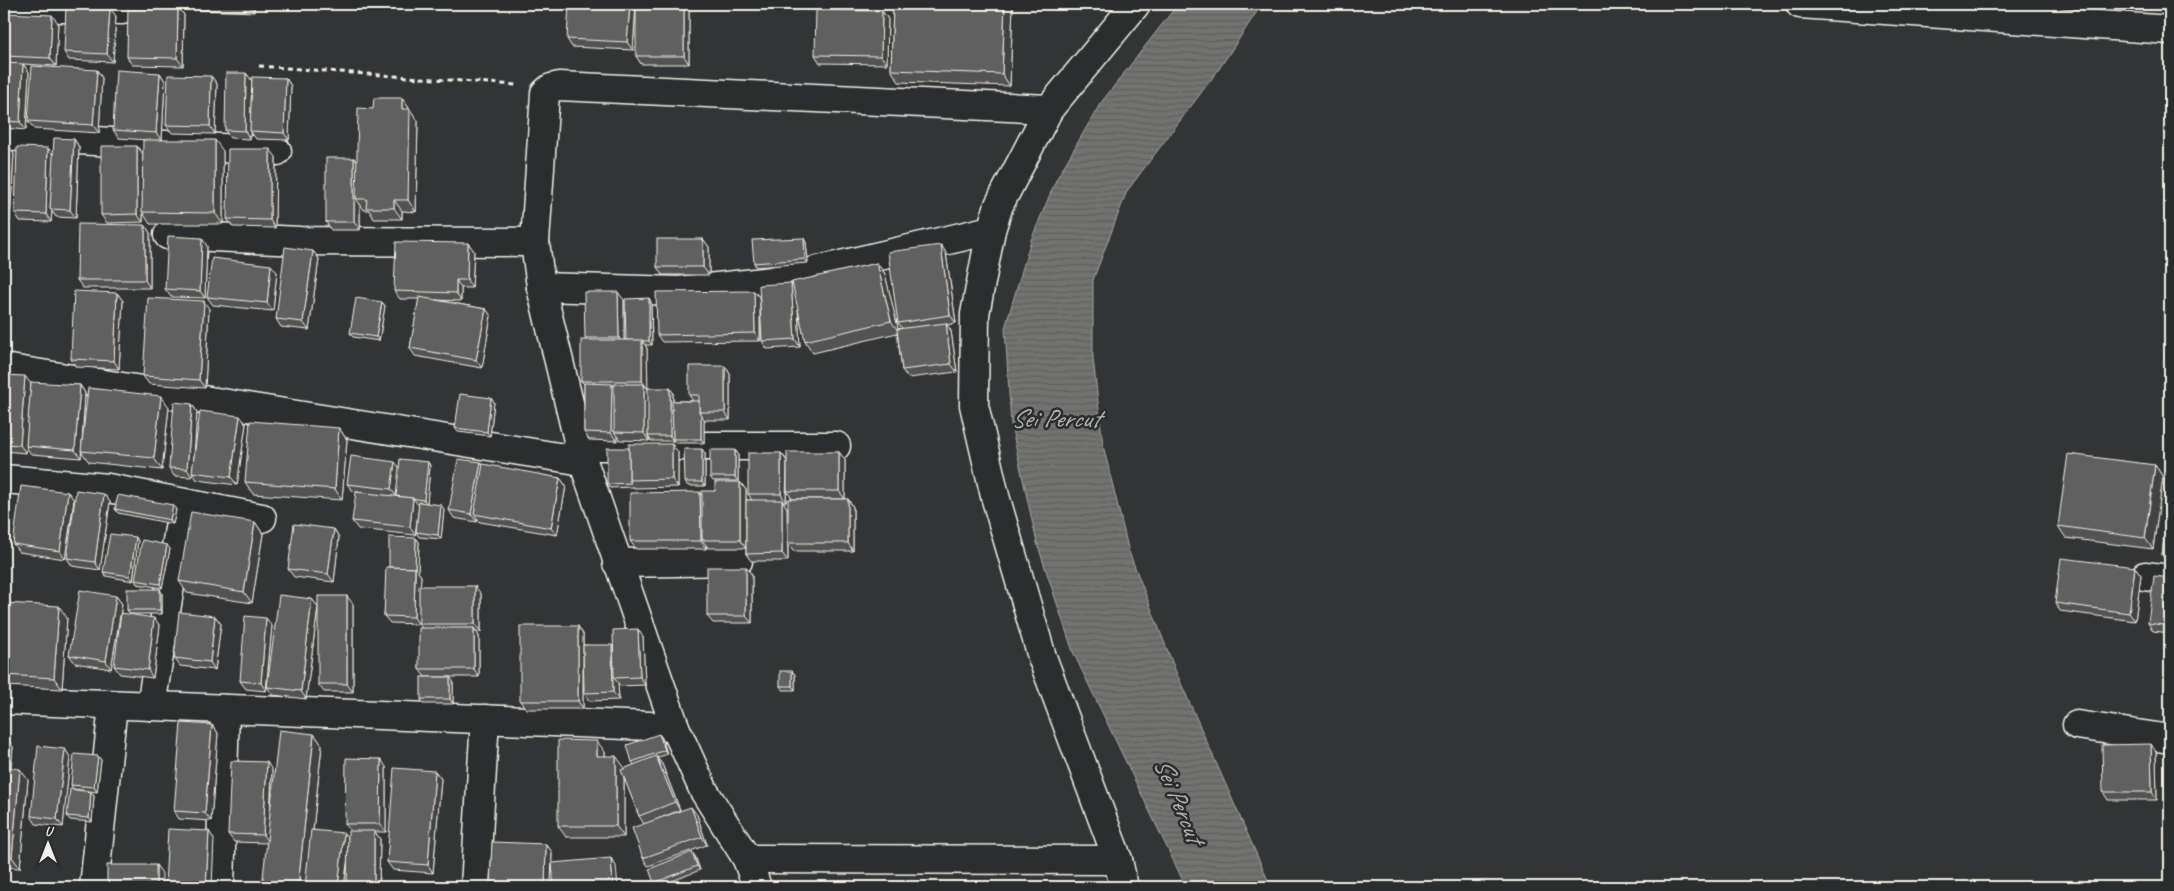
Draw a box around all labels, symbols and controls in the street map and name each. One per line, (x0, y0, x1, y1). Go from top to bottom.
water label: Sei Percut (1011, 402, 1106, 435)
water label: Sei Percut (1146, 753, 1214, 853)
north arrow (22, 818, 72, 868)
text: U (45, 823, 55, 840)

